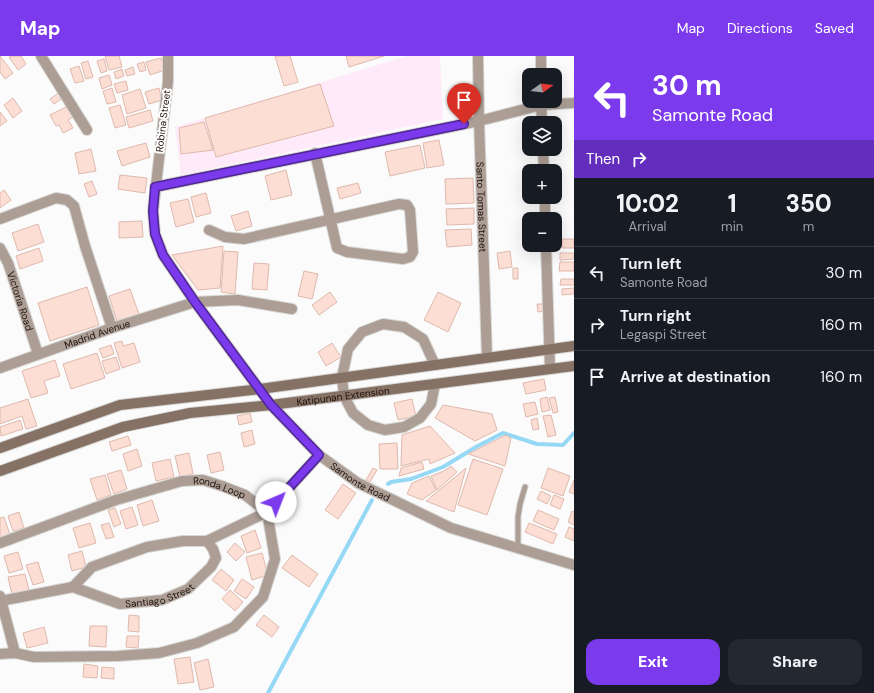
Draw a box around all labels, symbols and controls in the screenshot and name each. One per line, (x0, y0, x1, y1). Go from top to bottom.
text: Map (20, 16, 60, 41)
text: Map (677, 19, 705, 37)
text: Directions (727, 19, 793, 37)
text: Saved (815, 19, 854, 37)
text: 30 m (652, 67, 722, 104)
north arrow (522, 68, 562, 108)
map controls (522, 68, 562, 252)
icon: left (586, 72, 638, 124)
pin (447, 83, 481, 124)
street label: Robina Street (153, 89, 173, 153)
icon: arrive (453, 89, 475, 111)
text: Samonte Road (652, 103, 773, 127)
button: layers (522, 116, 562, 156)
icon: right (628, 148, 650, 170)
text: Then (586, 149, 620, 169)
street label: Santo Tomas Street (474, 161, 490, 252)
button: + (522, 164, 562, 204)
text: 10:02 (616, 188, 679, 219)
text: 1 (728, 188, 737, 219)
text: 350 (785, 188, 832, 219)
button: − (522, 212, 562, 252)
text: Arrival (629, 218, 666, 235)
text: min (721, 218, 743, 235)
text: m (803, 218, 814, 235)
text: Turn left (620, 254, 681, 274)
icon: left (586, 262, 608, 284)
text: 30 m (826, 263, 862, 283)
street label: Victoria Road (5, 270, 36, 332)
text: Samonte Road (620, 274, 707, 291)
text: Turn right (620, 306, 691, 326)
icon: right (586, 314, 608, 336)
text: 160 m (820, 315, 862, 335)
street label: Madrid Avenue (62, 316, 132, 351)
text: Legaspi Street (620, 326, 706, 343)
icon: arrive (586, 366, 608, 388)
text: Arrive at destination (620, 367, 771, 387)
text: 160 m (820, 367, 862, 387)
street label: Katipunan Extension (296, 383, 391, 408)
street label: Samonte Road (328, 459, 392, 504)
street label: Ronda Loop (193, 473, 248, 501)
position arrow (255, 481, 297, 523)
street label: Santiago Street (124, 580, 197, 610)
button: Exit (586, 639, 720, 685)
button: Share (728, 639, 862, 685)

